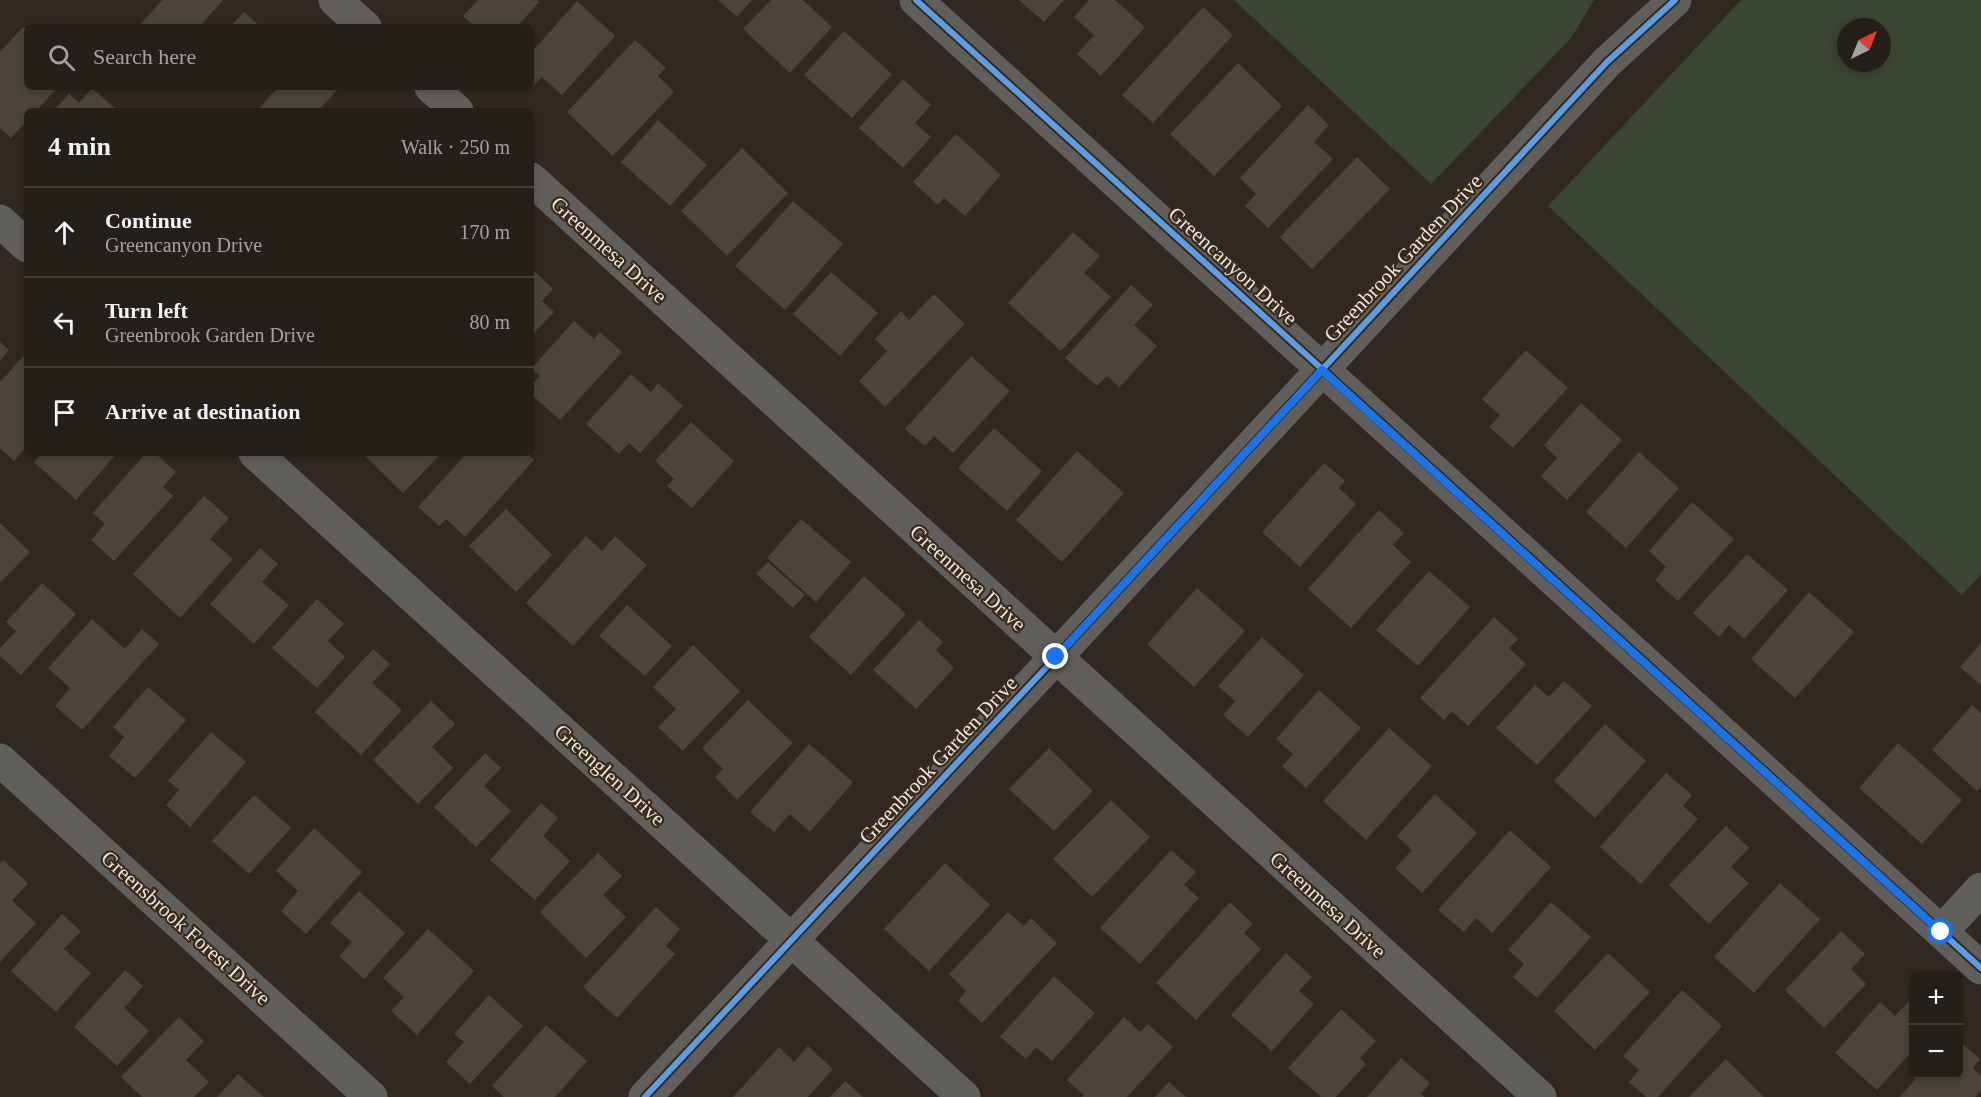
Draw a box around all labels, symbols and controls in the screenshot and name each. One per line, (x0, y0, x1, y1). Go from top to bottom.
north arrow (1837, 18, 1891, 72)
search box (24, 24, 534, 90)
icon: search (45, 41, 78, 74)
text: Search here (93, 44, 196, 69)
text: 4 min (48, 132, 111, 161)
text: Walk · 250 m (401, 136, 510, 158)
street label: Greenbrook Garden Drive (1319, 169, 1487, 347)
street label: Greenmesa Drive (546, 192, 672, 308)
street label: Greencanyon Drive (1164, 202, 1302, 330)
text: Continue (105, 208, 192, 233)
icon: ahead (48, 216, 81, 249)
text: 170 m (459, 221, 510, 243)
text: Greencanyon Drive (105, 234, 262, 256)
text: Turn left (105, 298, 188, 323)
icon: left (48, 306, 81, 339)
text: 80 m (469, 311, 510, 333)
text: Greenbrook Garden Drive (105, 324, 315, 346)
icon: arrive (48, 396, 81, 429)
text: Arrive at destination (105, 399, 301, 424)
street label: Greenmesa Drive (905, 520, 1031, 636)
route end (1042, 643, 1068, 669)
street label: Greenbrook Garden Drive (854, 671, 1022, 849)
street label: Greenglen Drive (550, 719, 670, 831)
street label: Greensbrook Forest Drive (96, 846, 276, 1010)
street label: Greenmesa Drive (1265, 847, 1391, 963)
route start (1927, 918, 1953, 944)
map controls (1909, 971, 1963, 1079)
button: + (1909, 971, 1963, 1025)
button: − (1909, 1025, 1963, 1079)

